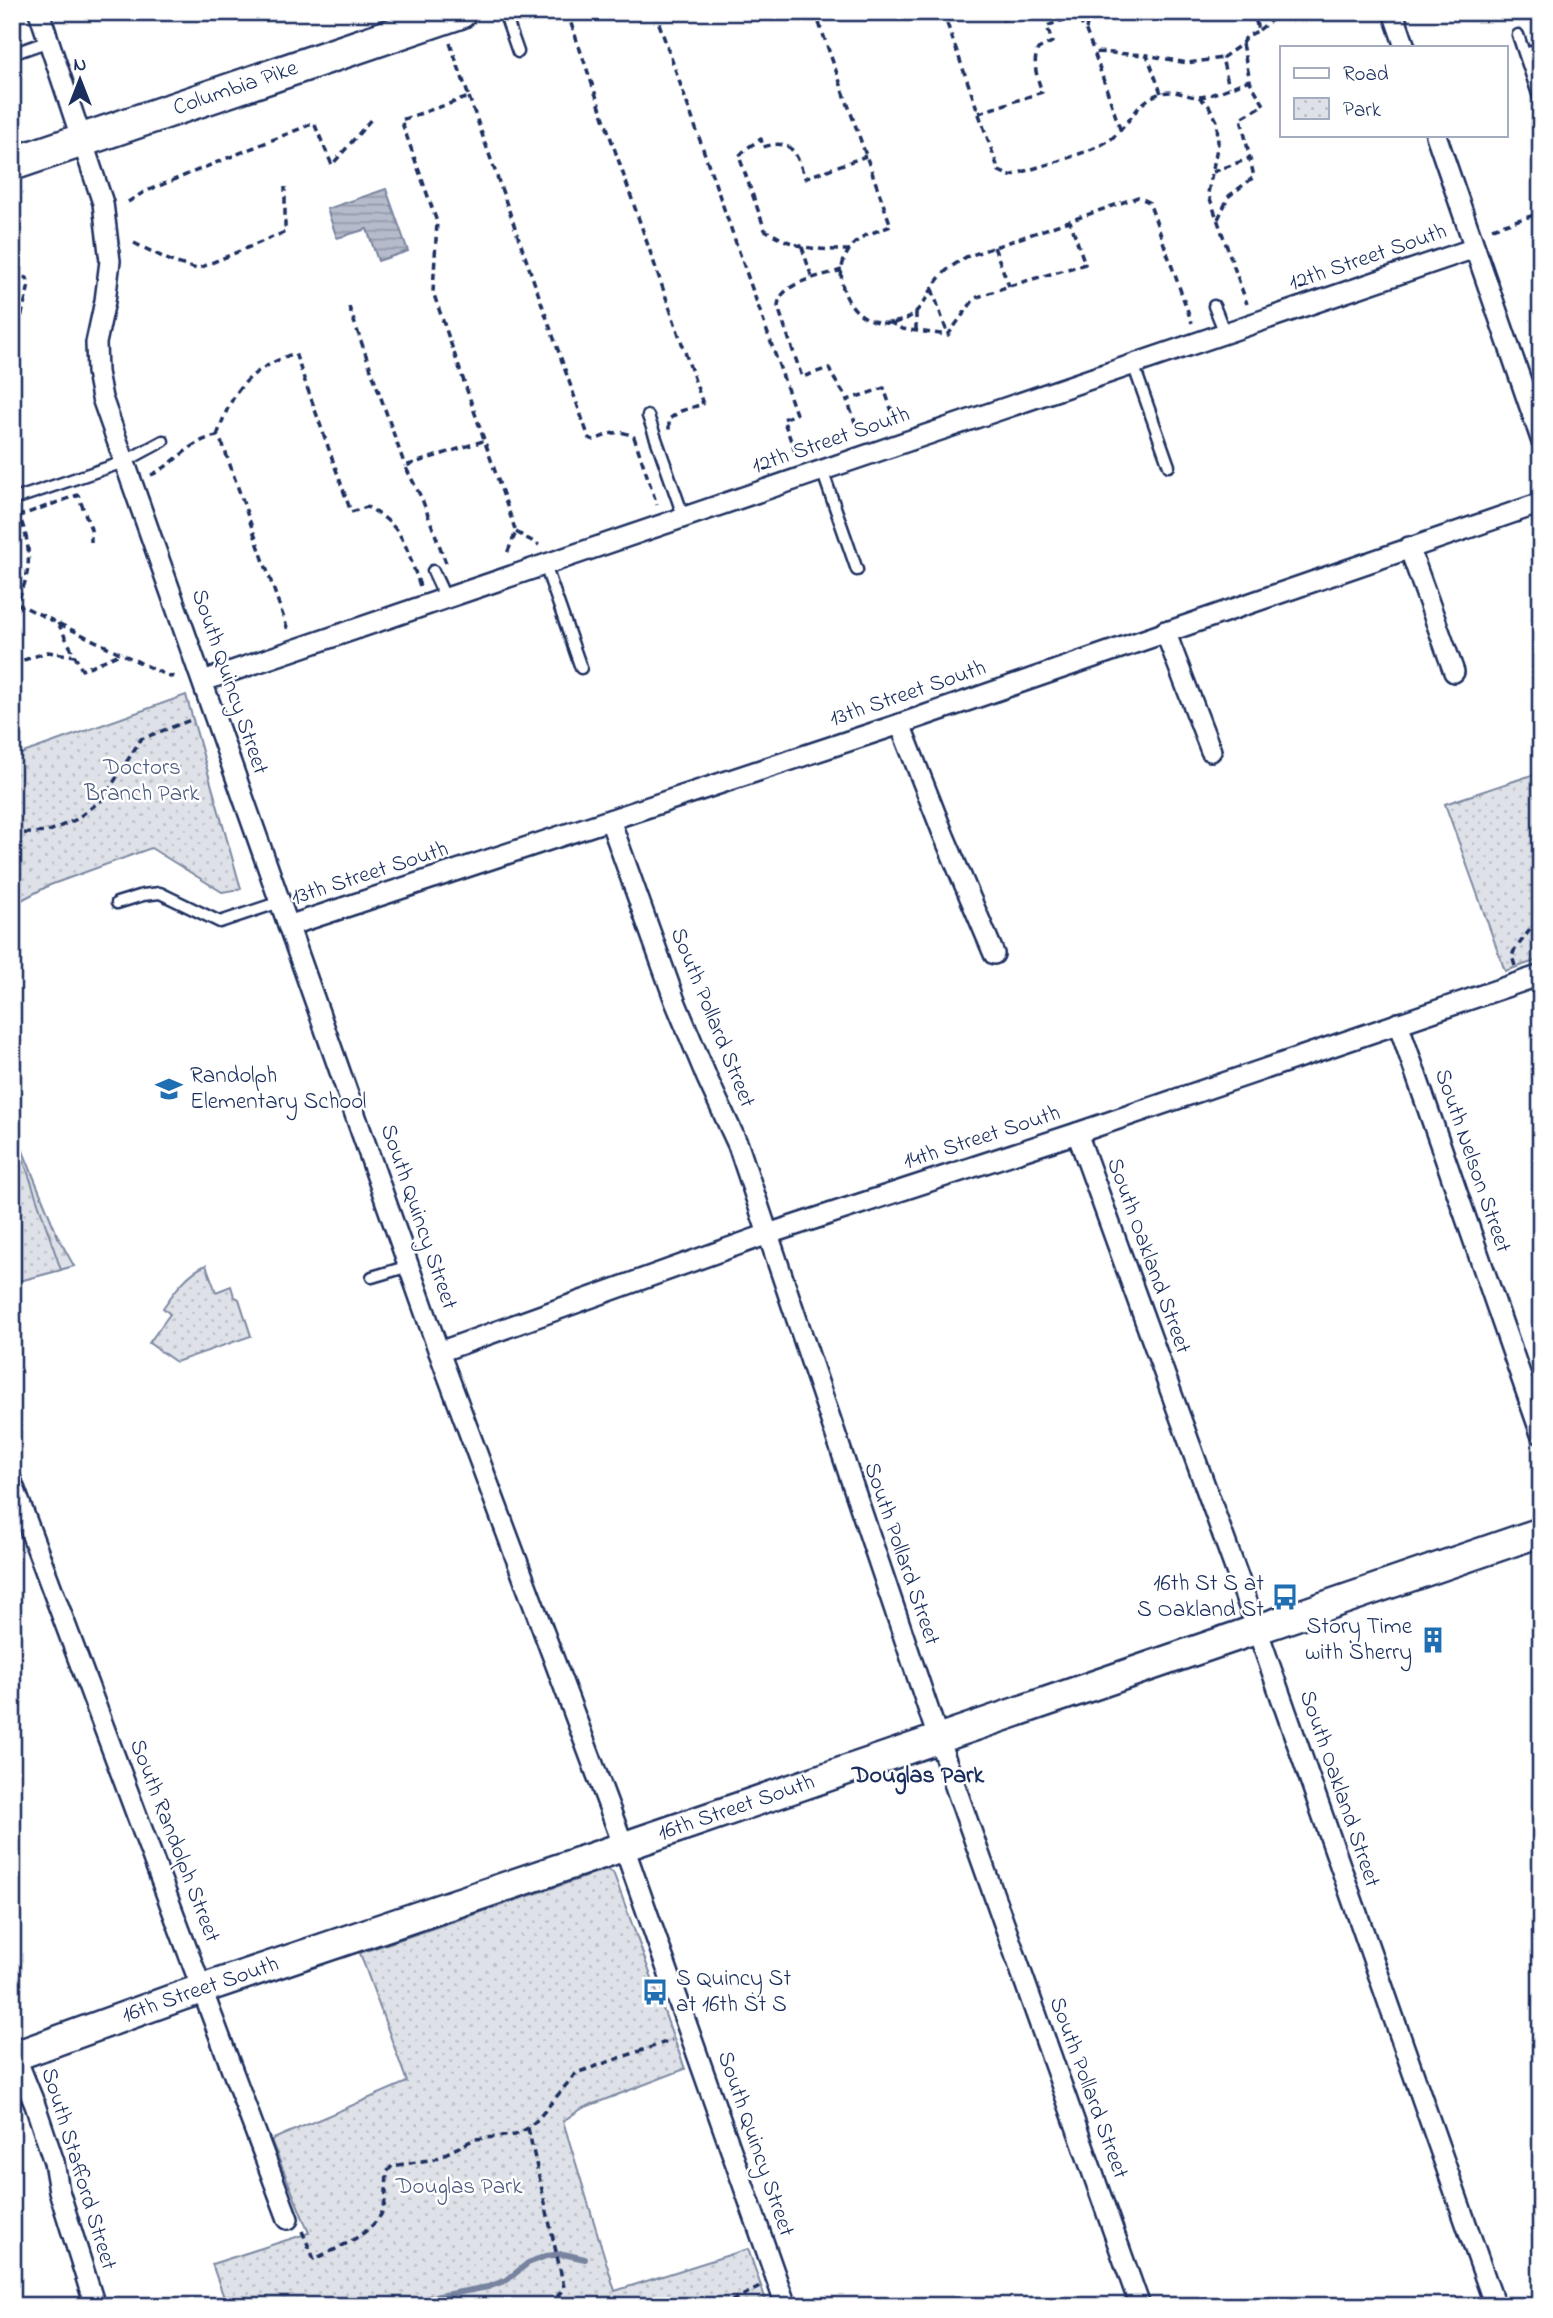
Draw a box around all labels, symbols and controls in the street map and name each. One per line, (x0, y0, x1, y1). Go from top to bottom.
north arrow (46, 46, 116, 116)
legend (1280, 46, 1508, 136)
street label: Columbia Pike (169, 51, 303, 125)
text: N (74, 52, 87, 79)
text: Road (1343, 60, 1389, 90)
text: Park (1343, 96, 1382, 126)
street label: 12th Street South (1284, 215, 1452, 301)
street label: 12th Street South (747, 398, 915, 484)
street label: South Quincy Street (180, 585, 276, 780)
street label: 13th Street South (825, 652, 991, 736)
park label: Doctors Branch Park (84, 752, 200, 811)
street label: 13th Street South (287, 833, 453, 915)
street label: South Pollard Street (661, 923, 763, 1113)
place label: Randolph Elementary School (190, 1060, 366, 1121)
street label: South Nelson Street (1425, 1065, 1519, 1258)
school or university icon: Randolph Elementary School (154, 1074, 184, 1104)
street label: 14th Street South (899, 1097, 1065, 1179)
street label: South Quincy Street (369, 1120, 465, 1315)
street label: South Oakland Street (1097, 1154, 1199, 1359)
street label: South Pollard Street (854, 1458, 948, 1650)
place label: 16th St S at S Oakland St (1137, 1568, 1264, 1627)
bus stop icon: 16th St S at S Oakland St (1270, 1582, 1300, 1612)
place label: Story Time with Sherry (1305, 1611, 1413, 1672)
building icon: Story Time with Sherry (1418, 1625, 1448, 1655)
street label: South Oakland Street (1290, 1686, 1388, 1892)
street label: South Randolph Street (120, 1735, 228, 1948)
district label: Douglas Park (851, 1759, 985, 1795)
street label: 16th Street South (653, 1766, 819, 1850)
street label: 16th Street South (117, 1948, 283, 2032)
place label: S Quincy St at 16th St S (676, 1963, 791, 2022)
bus stop icon: S Quincy St at 16th St S (640, 1977, 670, 2007)
street label: South Pollard Street (1040, 1992, 1136, 2184)
street label: South Quincy Street (706, 2047, 802, 2242)
street label: South Stafford Street (32, 2064, 125, 2274)
park label: Douglas Park (395, 2171, 523, 2205)

